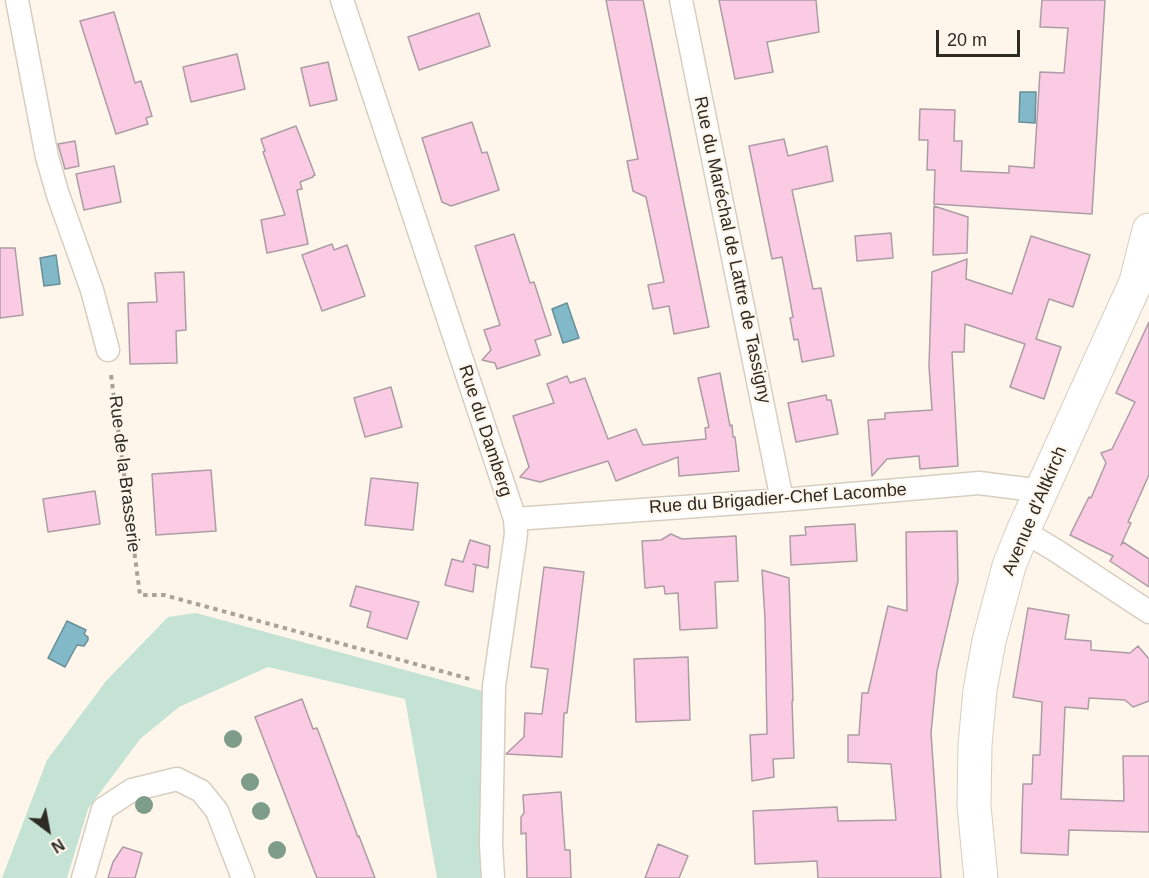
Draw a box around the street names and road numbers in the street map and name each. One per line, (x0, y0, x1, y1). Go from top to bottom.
street label: Rue du Maréchal de Lattre de Tassigny (689, 95, 775, 405)
street label: Rue du Damberg (454, 362, 516, 500)
street label: Rue de la Brasserie (104, 394, 144, 554)
street label: Avenue d'Altkirch (998, 443, 1072, 579)
street label: Rue du Brigadier-Chef Lacombe (648, 479, 908, 519)

